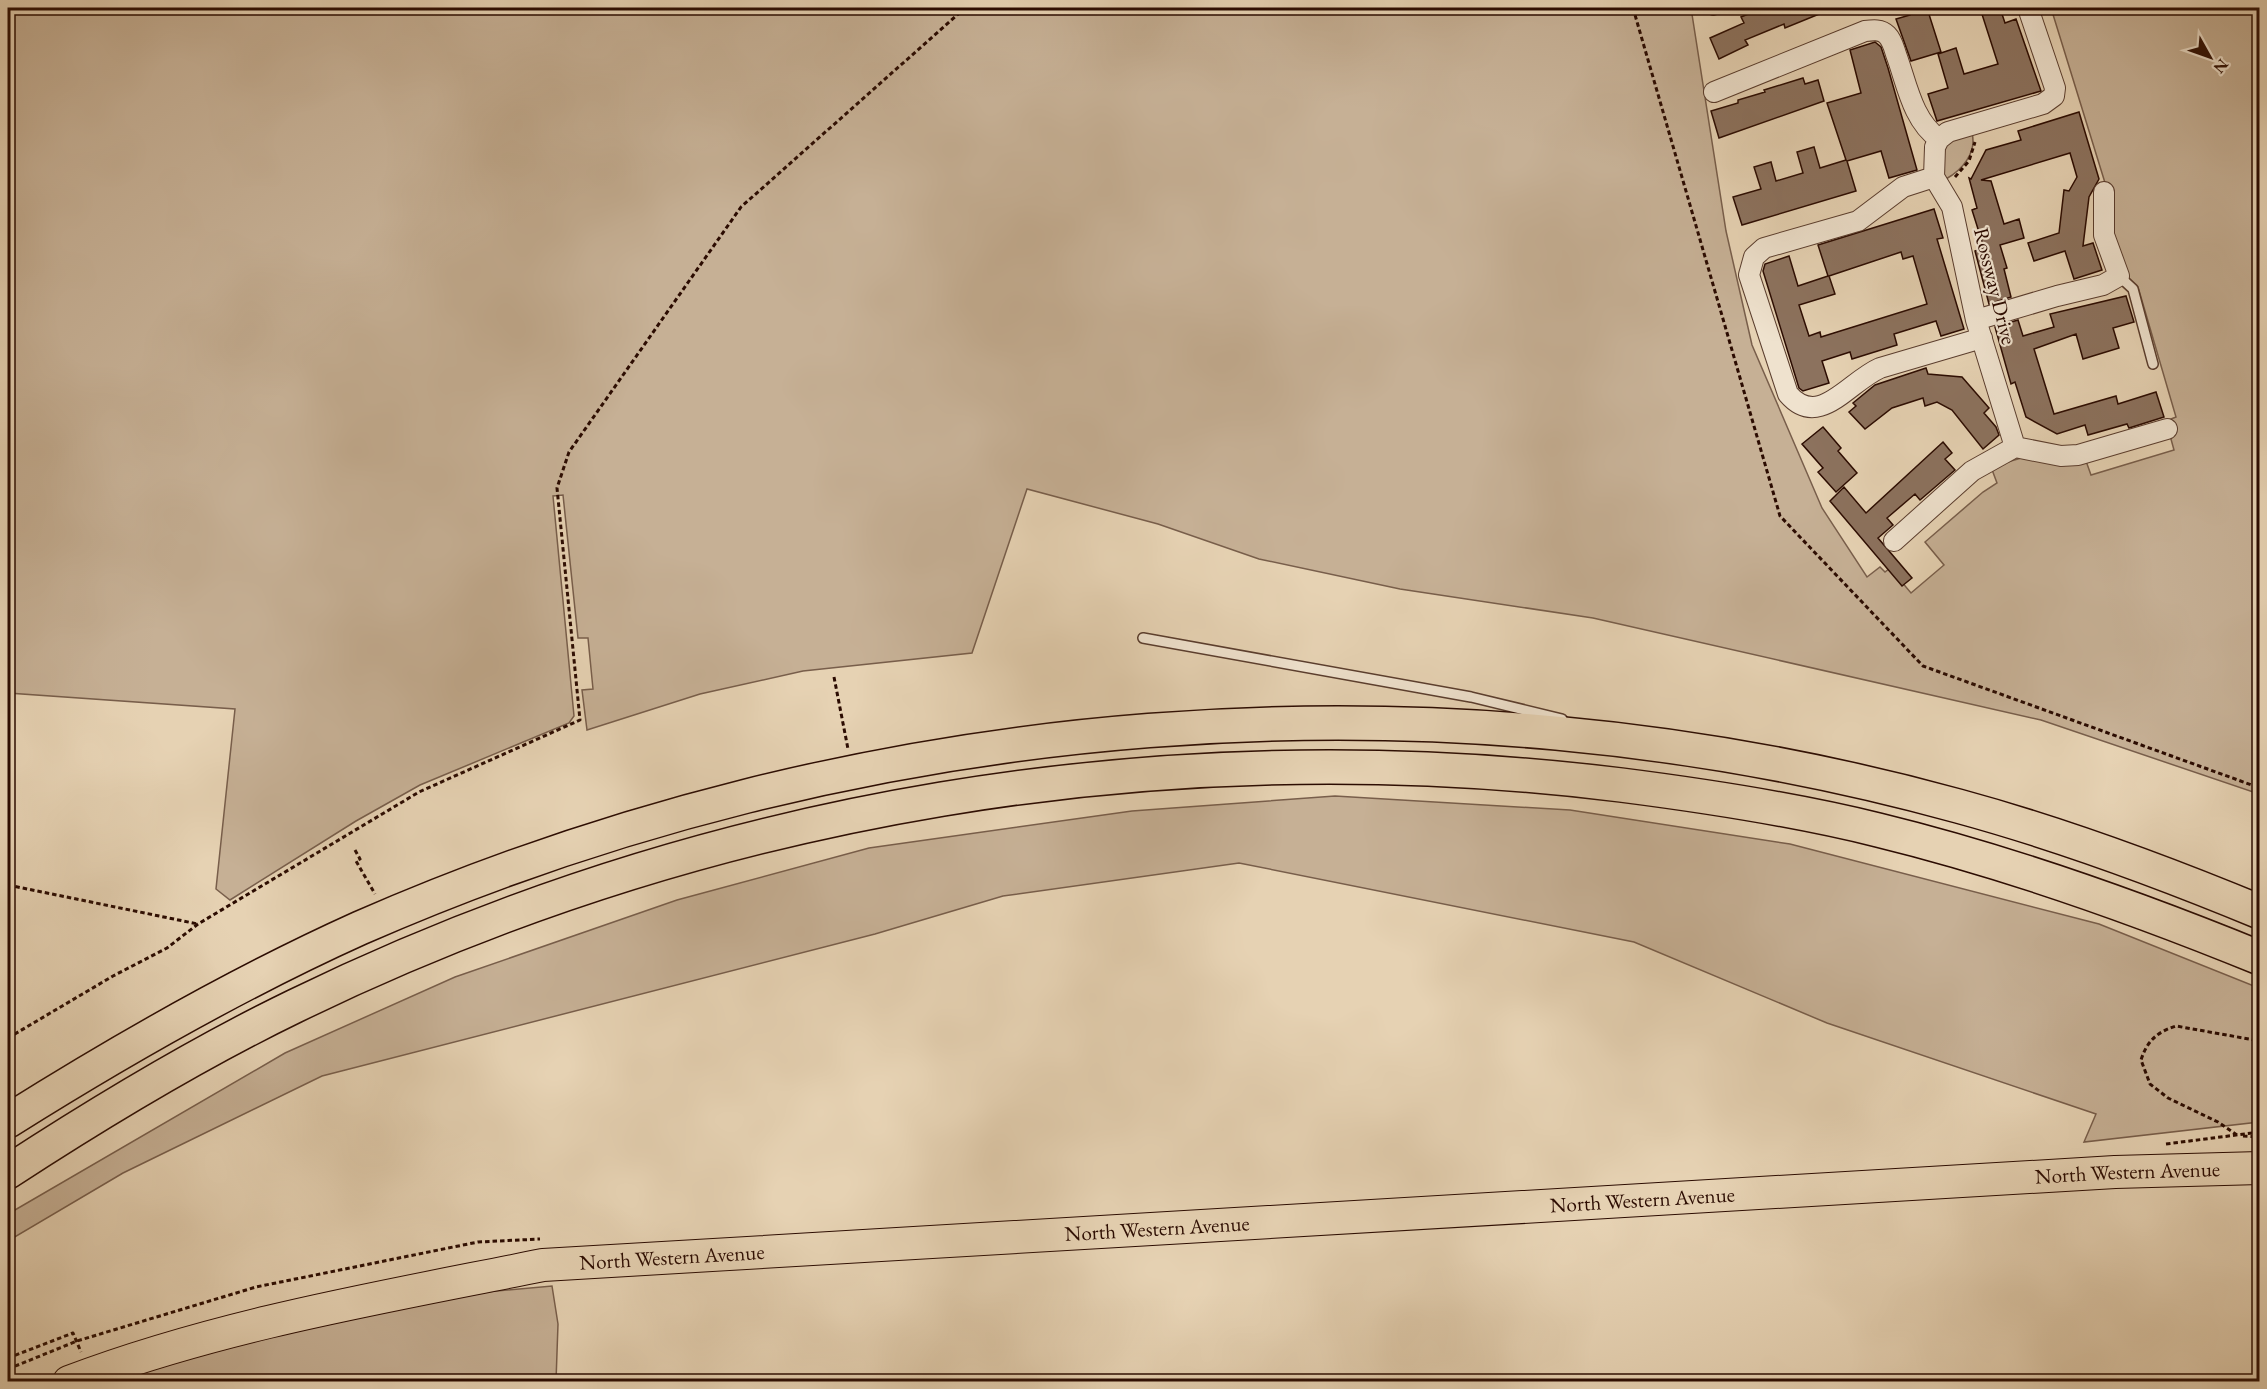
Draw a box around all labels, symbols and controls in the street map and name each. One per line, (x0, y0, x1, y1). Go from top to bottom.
north arrow (2180, 27, 2240, 87)
text: N (2209, 55, 2233, 78)
street label: Rossway Drive (1968, 225, 2023, 347)
street label: North Western Avenue (2034, 1155, 2220, 1190)
street label: North Western Avenue (1549, 1181, 1736, 1218)
street label: North Western Avenue (1064, 1209, 1250, 1247)
street label: North Western Avenue (579, 1238, 765, 1276)

